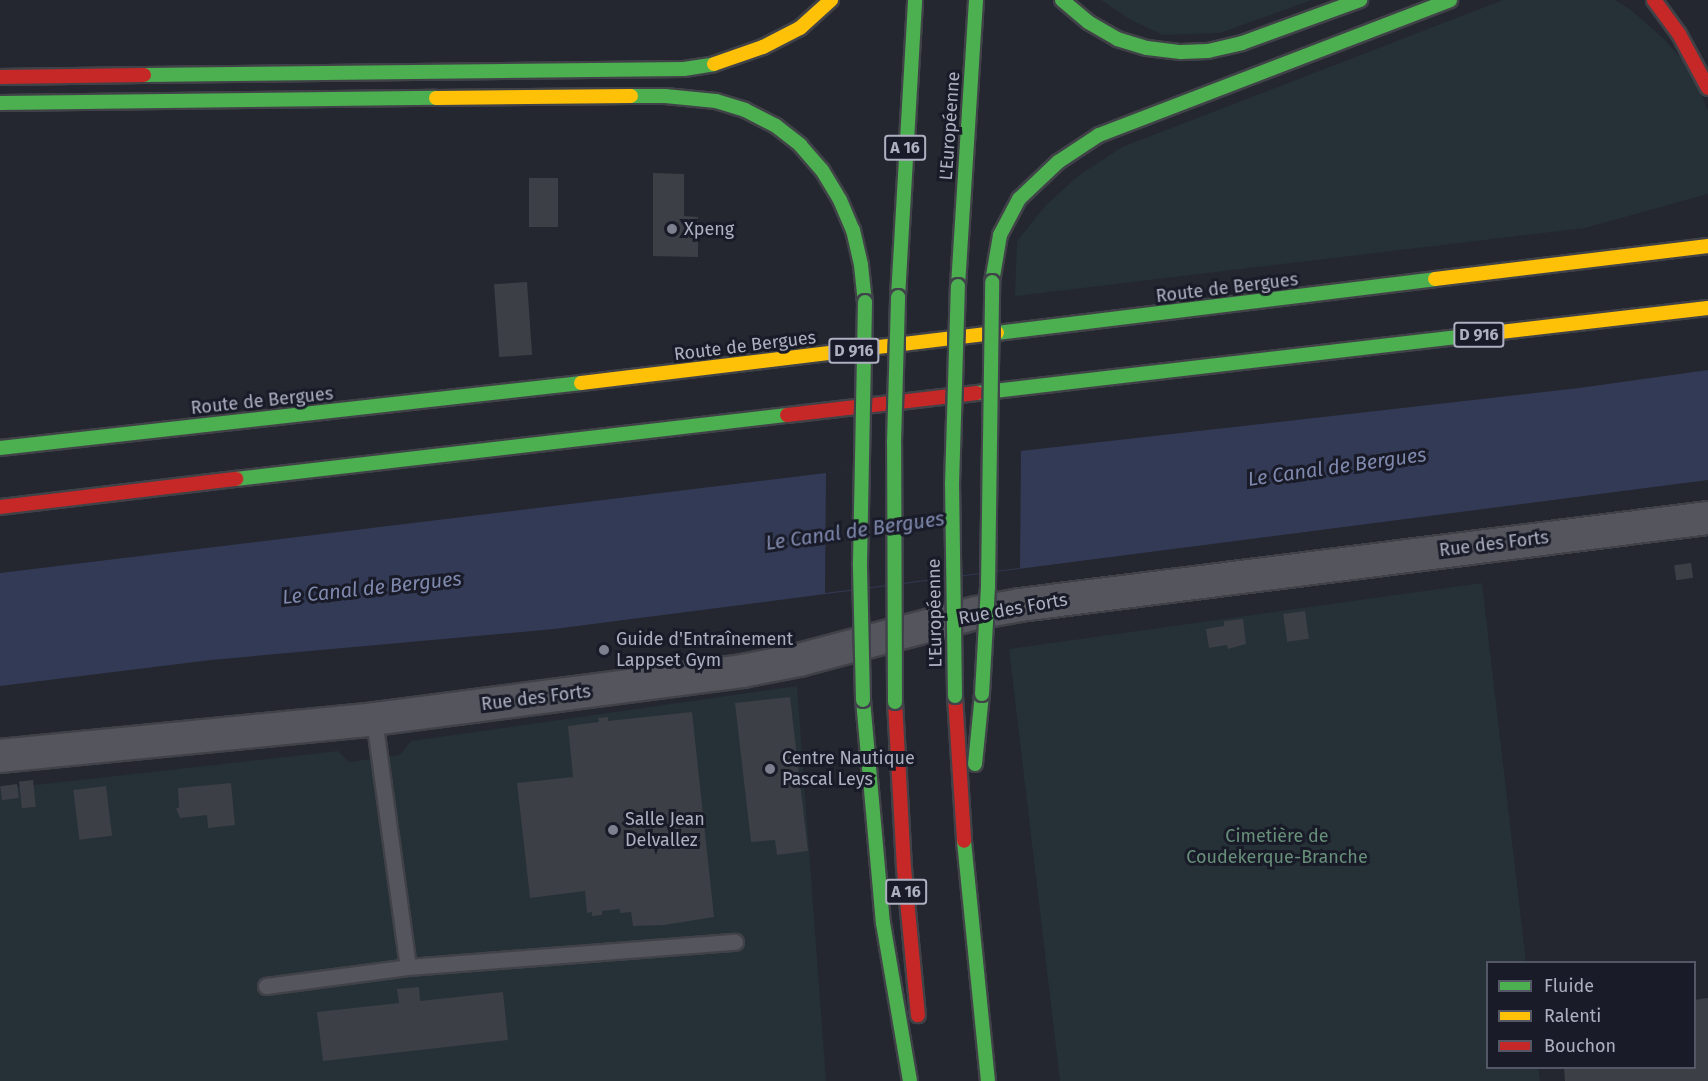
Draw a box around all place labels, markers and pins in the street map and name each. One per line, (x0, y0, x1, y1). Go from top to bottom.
place label: Xpeng (684, 218, 734, 240)
marker: Xpeng (665, 222, 679, 236)
place label: Guide d'Entraînement Lappset Gym (616, 629, 793, 672)
marker: Guide d'Entraînement Lappset Gym (597, 643, 611, 657)
place label: Centre Nautique Pascal Leys (782, 748, 915, 790)
marker: Centre Nautique Pascal Leys (763, 762, 777, 776)
place label: Salle Jean Delvallez (625, 809, 705, 852)
marker: Salle Jean Delvallez (606, 823, 620, 837)

